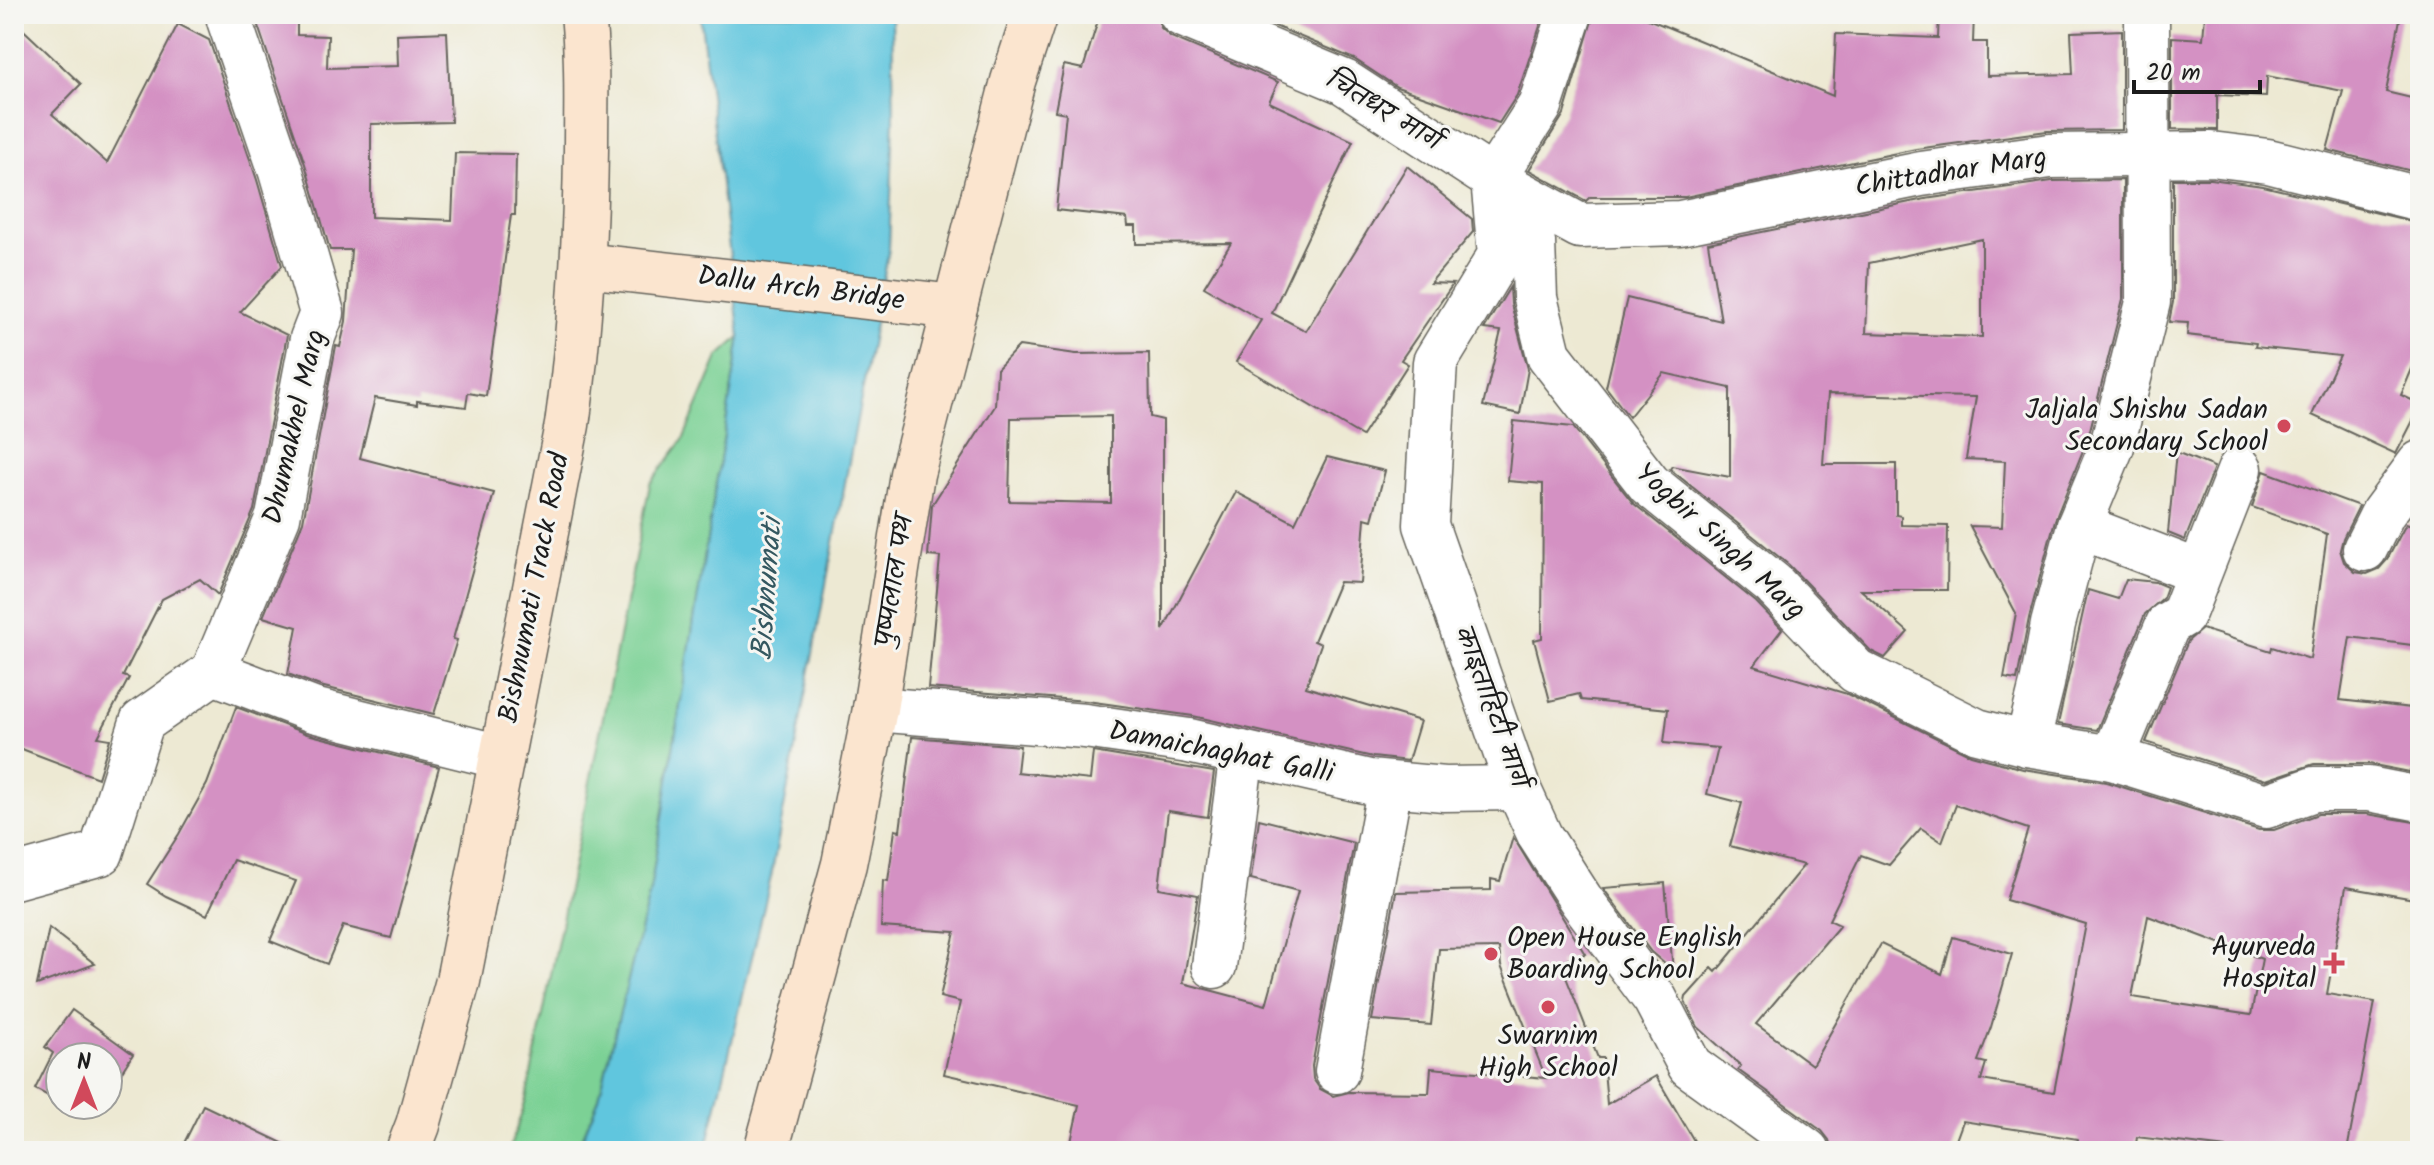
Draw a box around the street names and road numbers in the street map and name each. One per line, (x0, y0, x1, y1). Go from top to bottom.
street label: चितधर मार्ग (1316, 59, 1454, 166)
street label: Chittadhar Marg (1852, 136, 2050, 210)
street label: Dallu Arch Bridge (695, 254, 907, 324)
street label: Dhumakhel Marg (251, 325, 339, 529)
street label: Bishnumati Track Road (487, 448, 583, 727)
street label: Yogbir Singh Marg (1624, 452, 1816, 632)
street label: पुष्पलाल पथ (862, 507, 928, 652)
street label: काइताहिटी मार्ग (1441, 620, 1543, 799)
street label: Damaichaghat Galli (1105, 709, 1339, 797)

